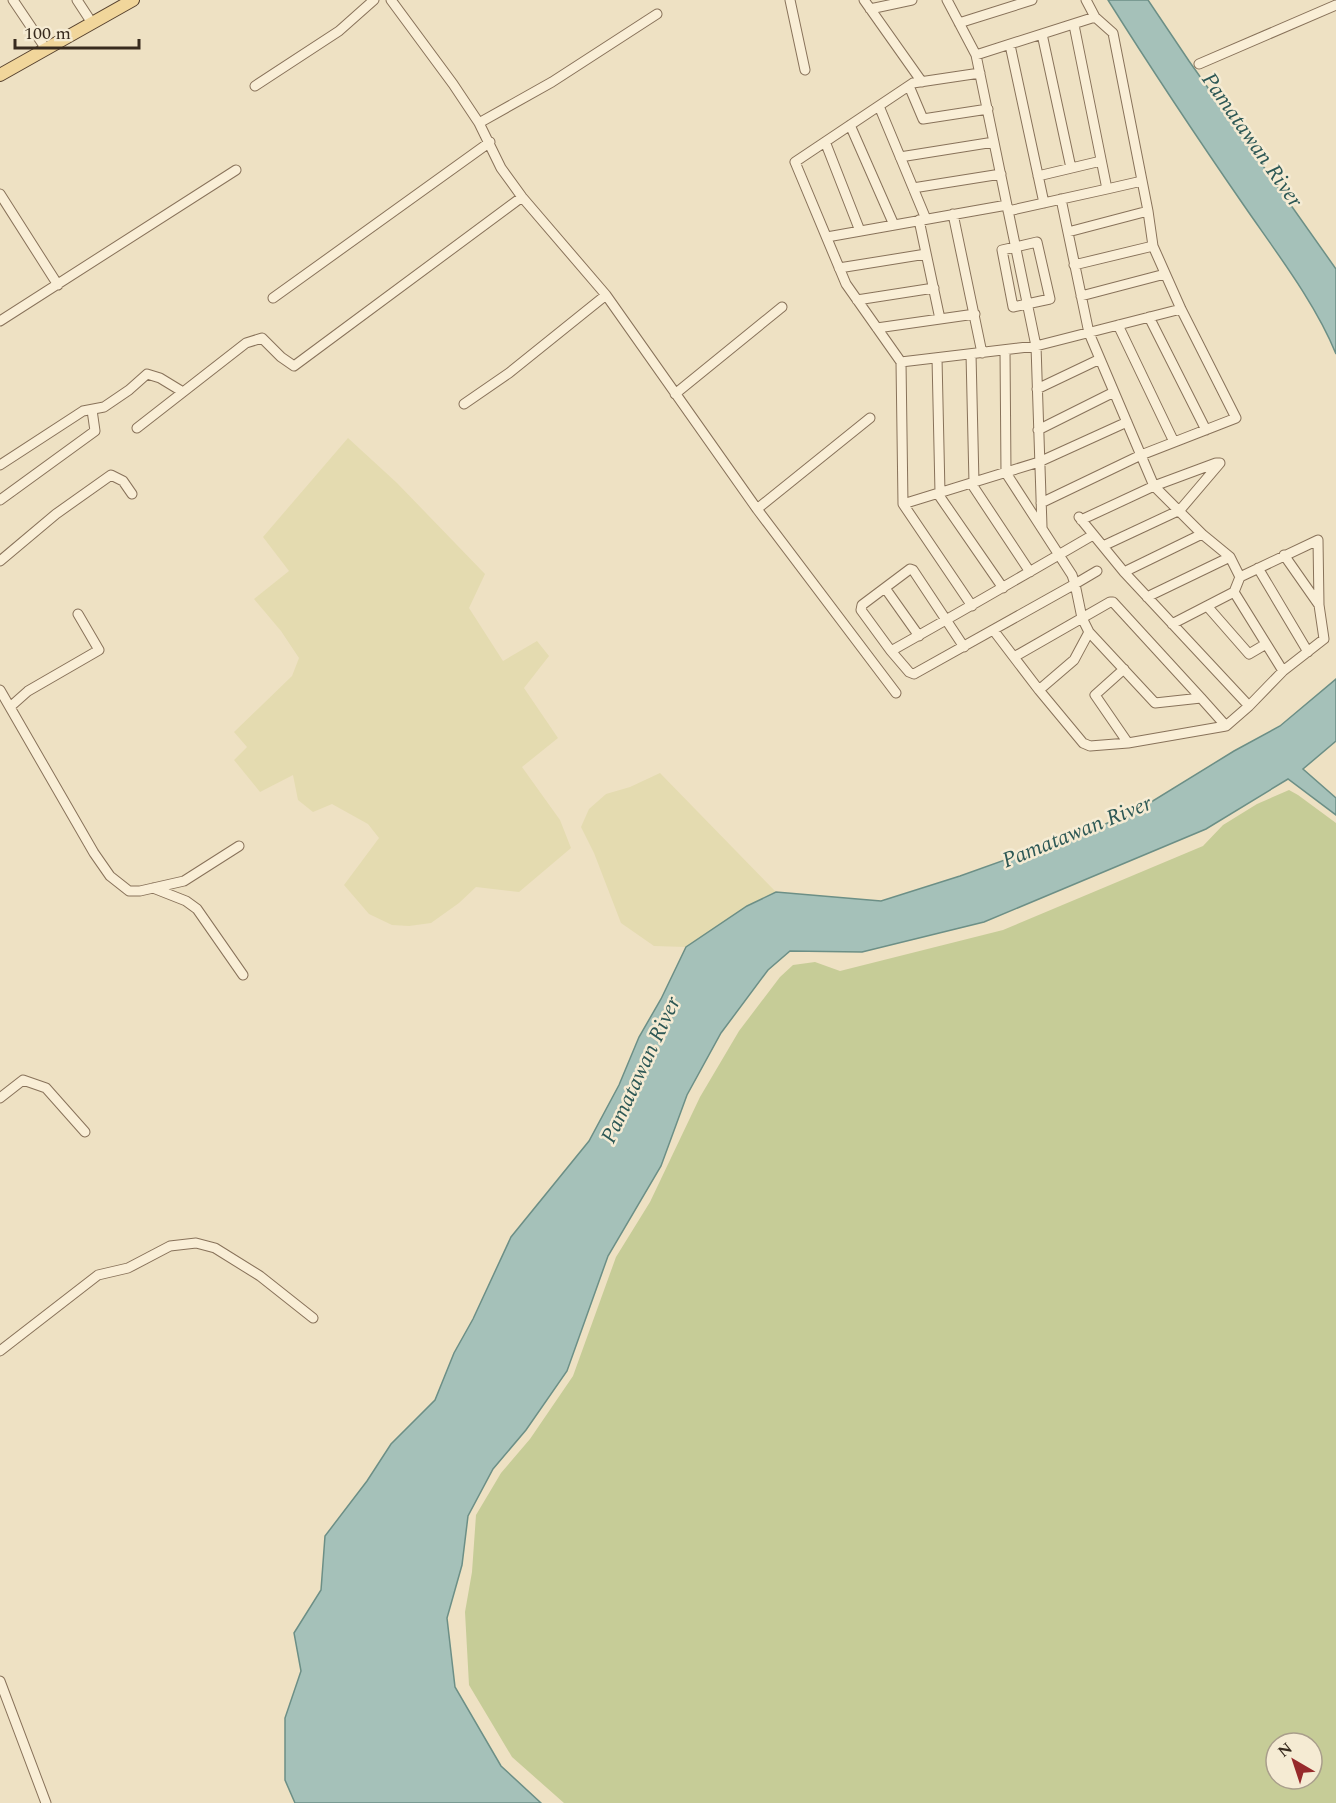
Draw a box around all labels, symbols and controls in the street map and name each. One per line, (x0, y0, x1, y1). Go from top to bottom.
scale bar (15, 12, 140, 50)
text: 100 m (24, 20, 71, 47)
water label: Pamatawan River (1193, 66, 1311, 215)
water label: Pamatawan River (997, 787, 1157, 877)
water label: Pamatawan River (592, 991, 690, 1149)
north arrow (1264, 1731, 1324, 1791)
text: N (1273, 1737, 1298, 1764)

